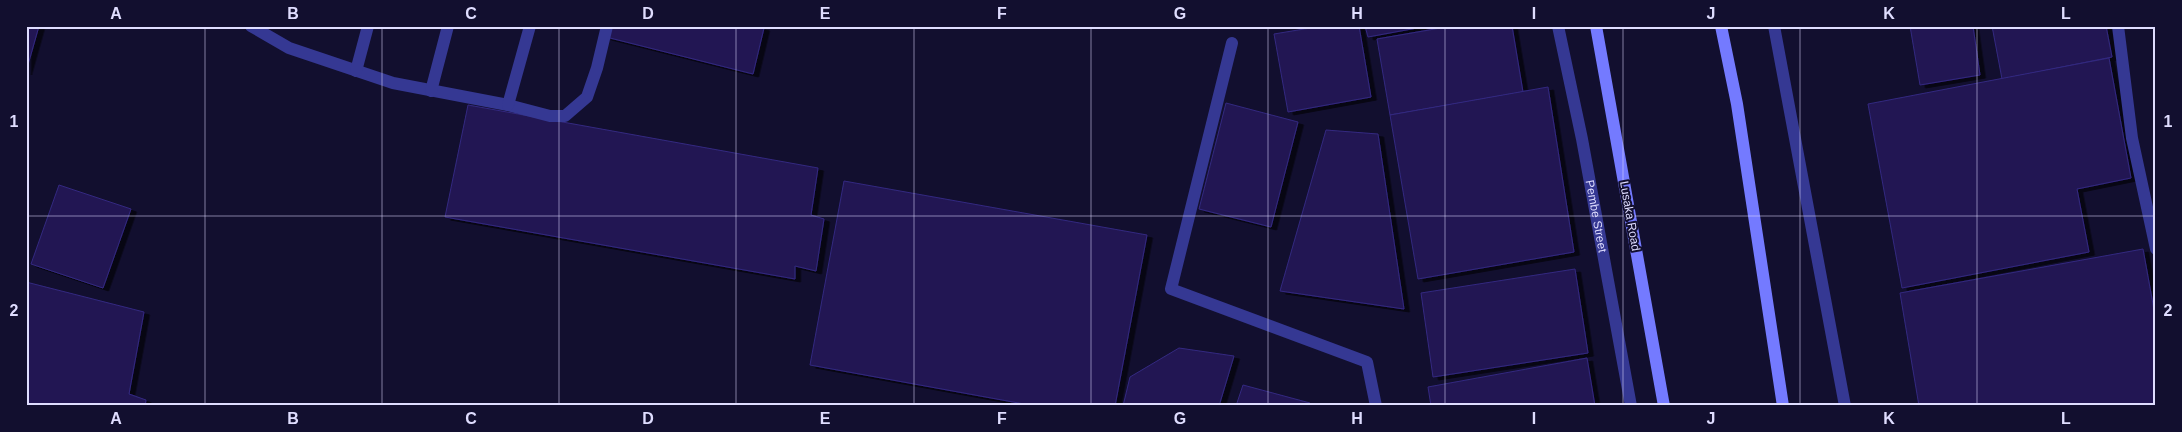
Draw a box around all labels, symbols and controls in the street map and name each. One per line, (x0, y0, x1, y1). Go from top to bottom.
text: A (110, 5, 122, 22)
text: B (287, 5, 299, 22)
text: C (465, 5, 477, 22)
text: D (642, 5, 654, 22)
text: E (820, 5, 831, 22)
text: F (997, 5, 1007, 22)
text: G (1174, 5, 1186, 22)
text: H (1351, 5, 1363, 22)
text: I (1532, 5, 1536, 22)
text: J (1707, 5, 1715, 22)
text: K (1883, 5, 1895, 22)
text: L (2061, 5, 2071, 22)
text: 1 (10, 113, 19, 130)
text: 1 (2164, 113, 2173, 130)
street label: Pembe Street (1583, 179, 1610, 254)
street label: Lusaka Road (1617, 180, 1643, 252)
text: 2 (10, 302, 19, 319)
text: 2 (2164, 302, 2173, 319)
text: A (110, 410, 122, 427)
text: B (287, 410, 299, 427)
text: C (465, 410, 477, 427)
text: D (642, 410, 654, 427)
text: E (820, 410, 831, 427)
text: F (997, 410, 1007, 427)
text: G (1174, 410, 1186, 427)
text: H (1351, 410, 1363, 427)
text: I (1532, 410, 1536, 427)
text: J (1707, 410, 1715, 427)
text: K (1883, 410, 1895, 427)
text: L (2061, 410, 2071, 427)

